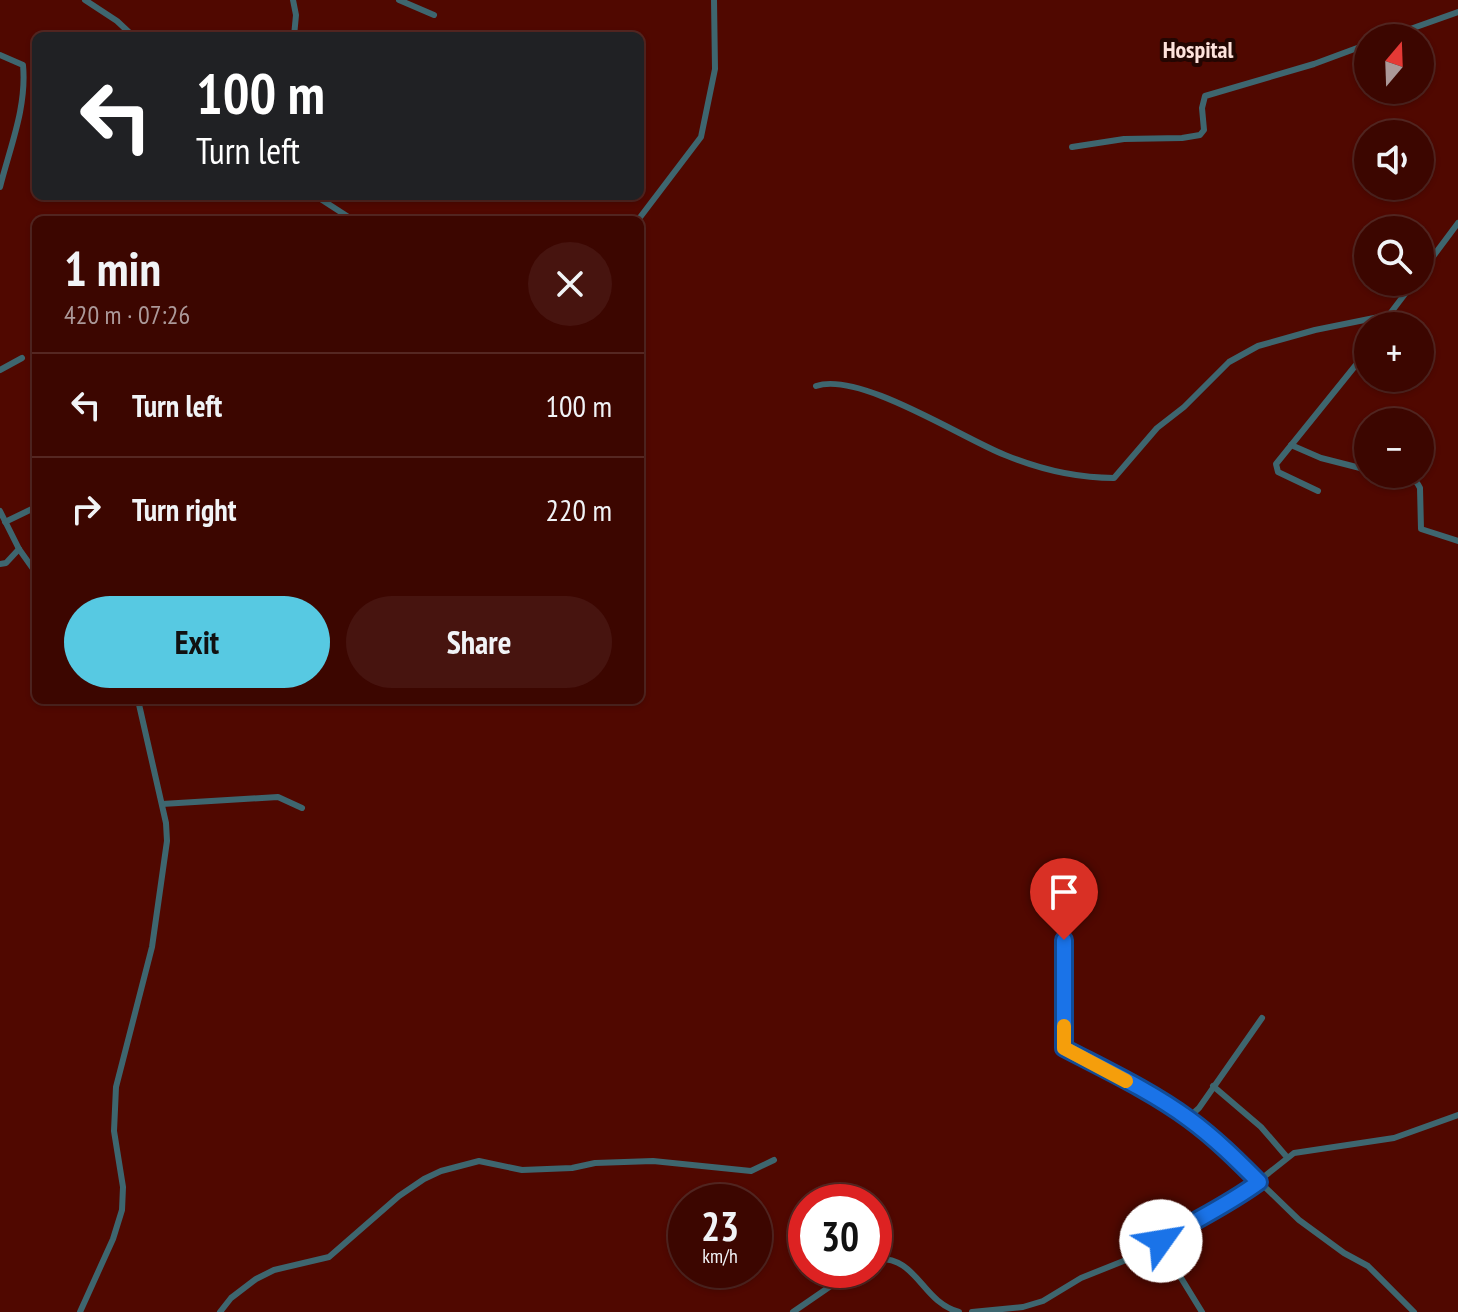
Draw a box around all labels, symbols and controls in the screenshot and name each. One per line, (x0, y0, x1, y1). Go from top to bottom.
north arrow (1354, 24, 1434, 104)
map controls (1354, 24, 1434, 488)
district label: Hospital (1163, 34, 1234, 65)
text: 100 m (196, 57, 325, 129)
icon: left (64, 64, 168, 168)
button: sound (1354, 120, 1434, 200)
text: Turn left (196, 127, 300, 174)
button: search (1354, 216, 1434, 296)
text: 1 min (64, 237, 161, 299)
button: close (528, 242, 612, 326)
text: 420 m · 07:26 (64, 298, 190, 331)
button: + (1354, 312, 1434, 392)
icon: left (64, 383, 108, 427)
text: Turn left (132, 386, 222, 425)
text: 100 m (546, 386, 612, 425)
button: − (1354, 408, 1434, 488)
icon: right (64, 487, 108, 531)
text: Turn right (132, 490, 236, 529)
text: 220 m (546, 490, 612, 529)
button: Exit (64, 596, 330, 688)
button: Share (346, 596, 612, 688)
pin (1030, 858, 1098, 940)
icon: arrive (1042, 870, 1086, 914)
speed limit sign: 30 (788, 1184, 892, 1288)
position arrow (1119, 1199, 1203, 1283)
text: 23 (701, 1200, 739, 1252)
text: km/h (702, 1243, 738, 1269)

